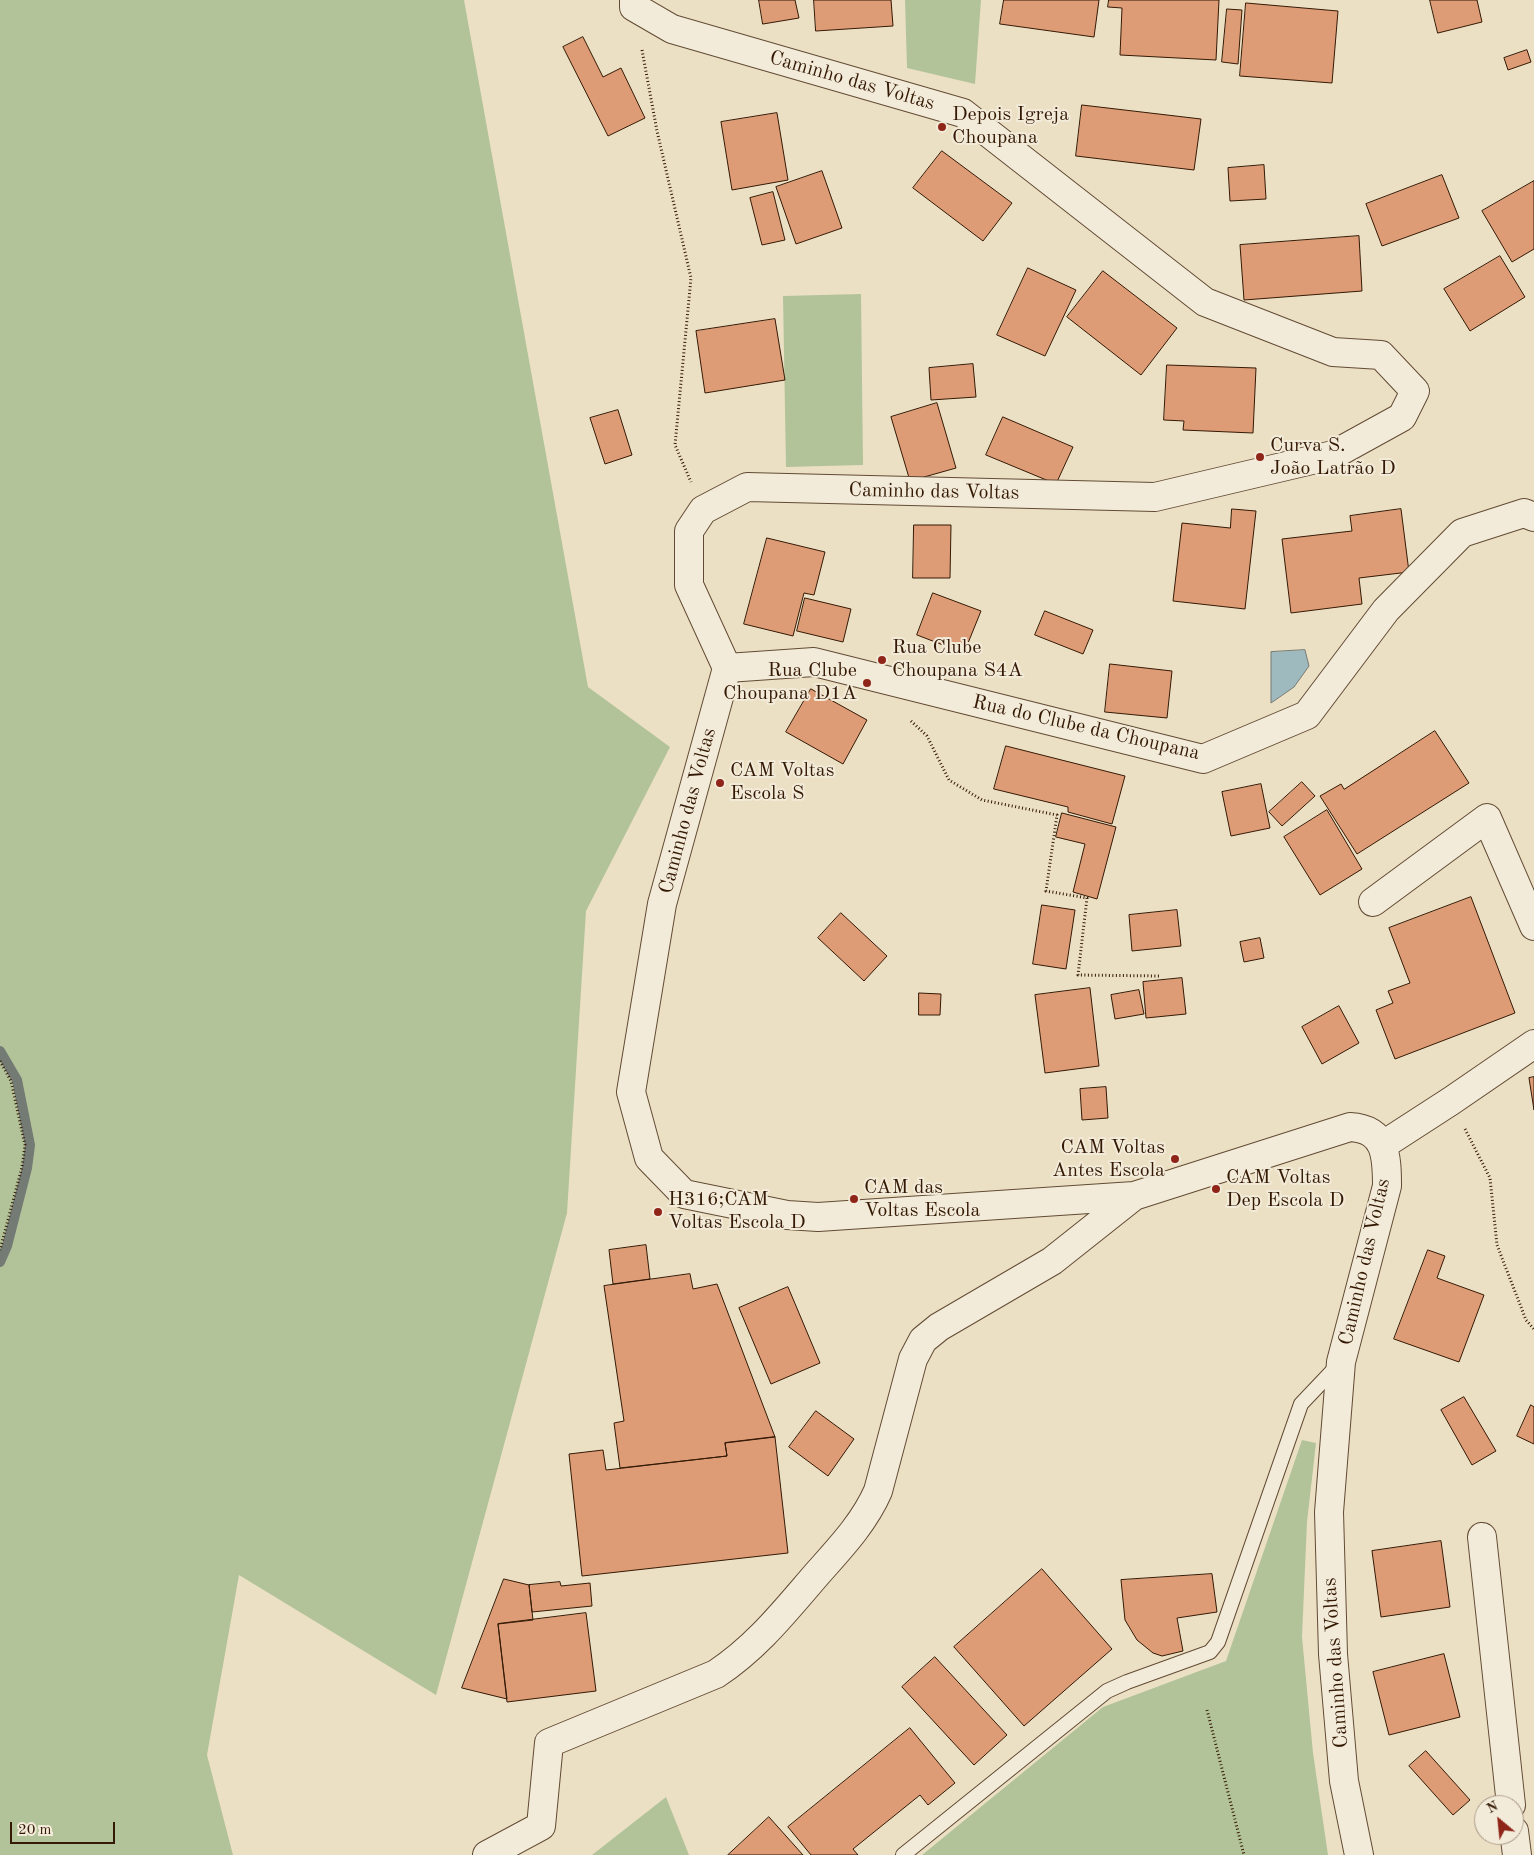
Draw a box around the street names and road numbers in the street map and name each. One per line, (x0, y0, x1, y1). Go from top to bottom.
street label: Caminho das Voltas (767, 46, 937, 116)
street label: Caminho das Voltas (848, 479, 1020, 505)
street label: Rua do Clube da Choupana (970, 690, 1202, 766)
street label: Caminho das Voltas (654, 725, 722, 897)
street label: Caminho das Voltas (1334, 1176, 1396, 1348)
street label: Caminho das Voltas (1318, 1577, 1354, 1749)

